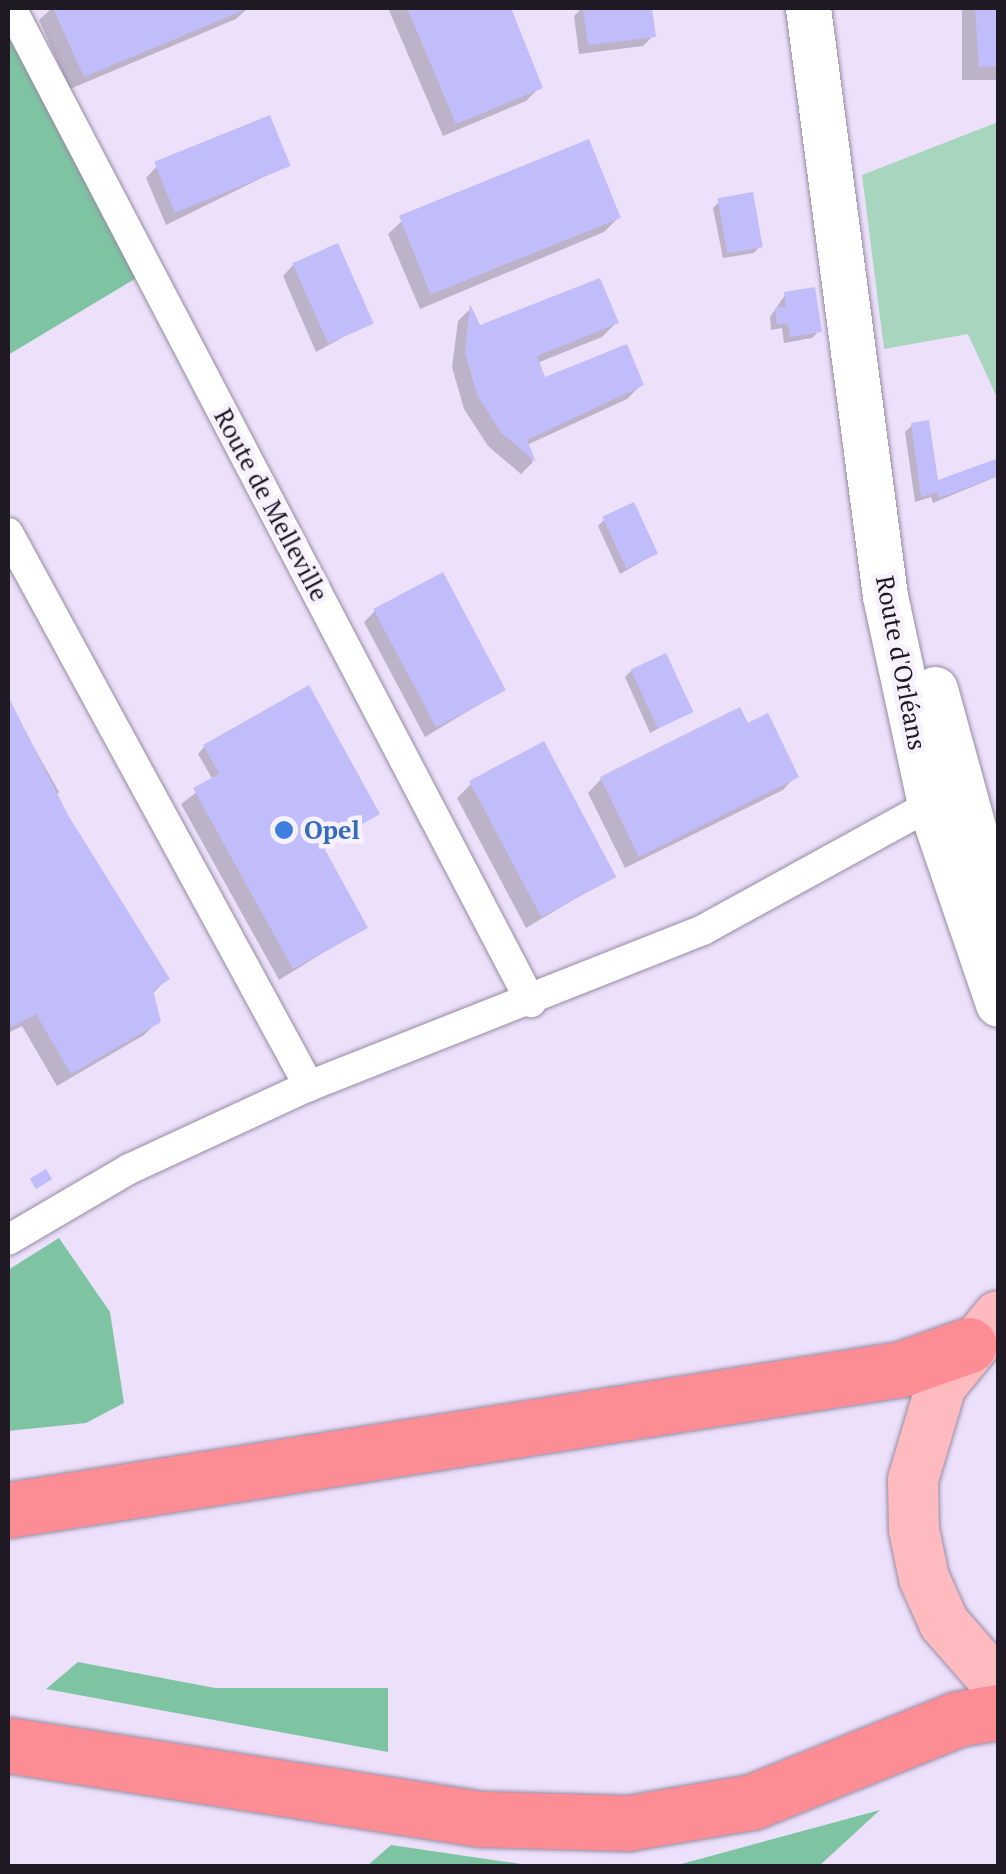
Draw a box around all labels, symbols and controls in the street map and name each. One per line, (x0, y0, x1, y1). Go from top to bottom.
street label: Route de Melleville (208, 404, 334, 606)
street label: Route d'Orléans (869, 573, 933, 753)
place label: Opel (304, 815, 360, 845)
marker: Opel (273, 819, 295, 841)

